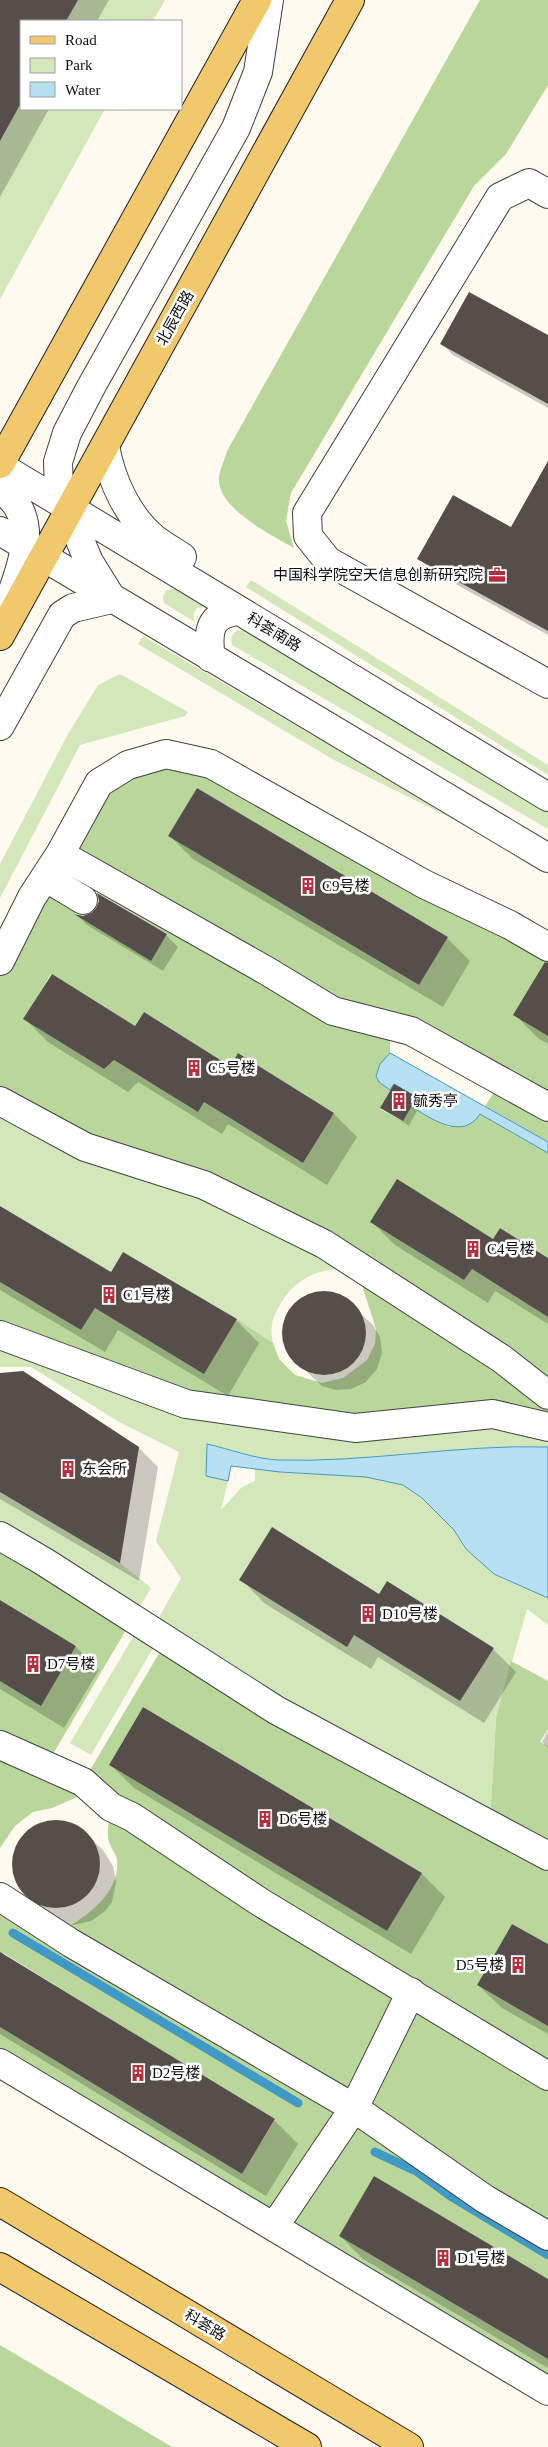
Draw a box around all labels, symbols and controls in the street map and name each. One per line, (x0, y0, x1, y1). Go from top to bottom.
legend (20, 20, 182, 110)
text: Road (65, 32, 97, 48)
text: Park (65, 57, 93, 73)
text: Water (65, 82, 100, 98)
street label: 北辰西路 (153, 287, 197, 348)
office icon: 中国科学院空天信息创新研究院 (487, 565, 507, 585)
place label: 中国科学院空天信息创新研究院 (273, 566, 483, 583)
street label: 科荟南路 (244, 610, 304, 654)
building icon: C9号楼 (298, 876, 318, 896)
place label: C9号楼 (322, 878, 370, 894)
building icon: C5号楼 (184, 1058, 204, 1078)
place label: C5号楼 (208, 1060, 256, 1076)
building icon: 毓秀亭 (389, 1091, 409, 1111)
place label: 毓秀亭 (413, 1093, 458, 1109)
building icon: C4号楼 (463, 1239, 483, 1259)
place label: C4号楼 (487, 1241, 535, 1257)
building icon: C1号楼 (99, 1285, 119, 1305)
place label: C1号楼 (123, 1287, 171, 1303)
building icon: 东会所 (58, 1459, 78, 1479)
place label: 东会所 (82, 1461, 127, 1477)
building icon: D10号楼 (358, 1604, 378, 1624)
place label: D10号楼 (382, 1606, 438, 1622)
building icon: D7号楼 (23, 1654, 43, 1674)
place label: D7号楼 (47, 1656, 95, 1672)
building icon: D6号楼 (255, 1809, 275, 1829)
place label: D6号楼 (279, 1811, 327, 1827)
building icon: D5号楼 (508, 1955, 528, 1975)
place label: D5号楼 (456, 1957, 504, 1973)
building icon: D2号楼 (128, 2063, 148, 2083)
place label: D2号楼 (152, 2065, 200, 2081)
building icon: D1号楼 (433, 2248, 453, 2268)
place label: D1号楼 (457, 2250, 505, 2266)
street label: 科荟路 (182, 2307, 228, 2343)

